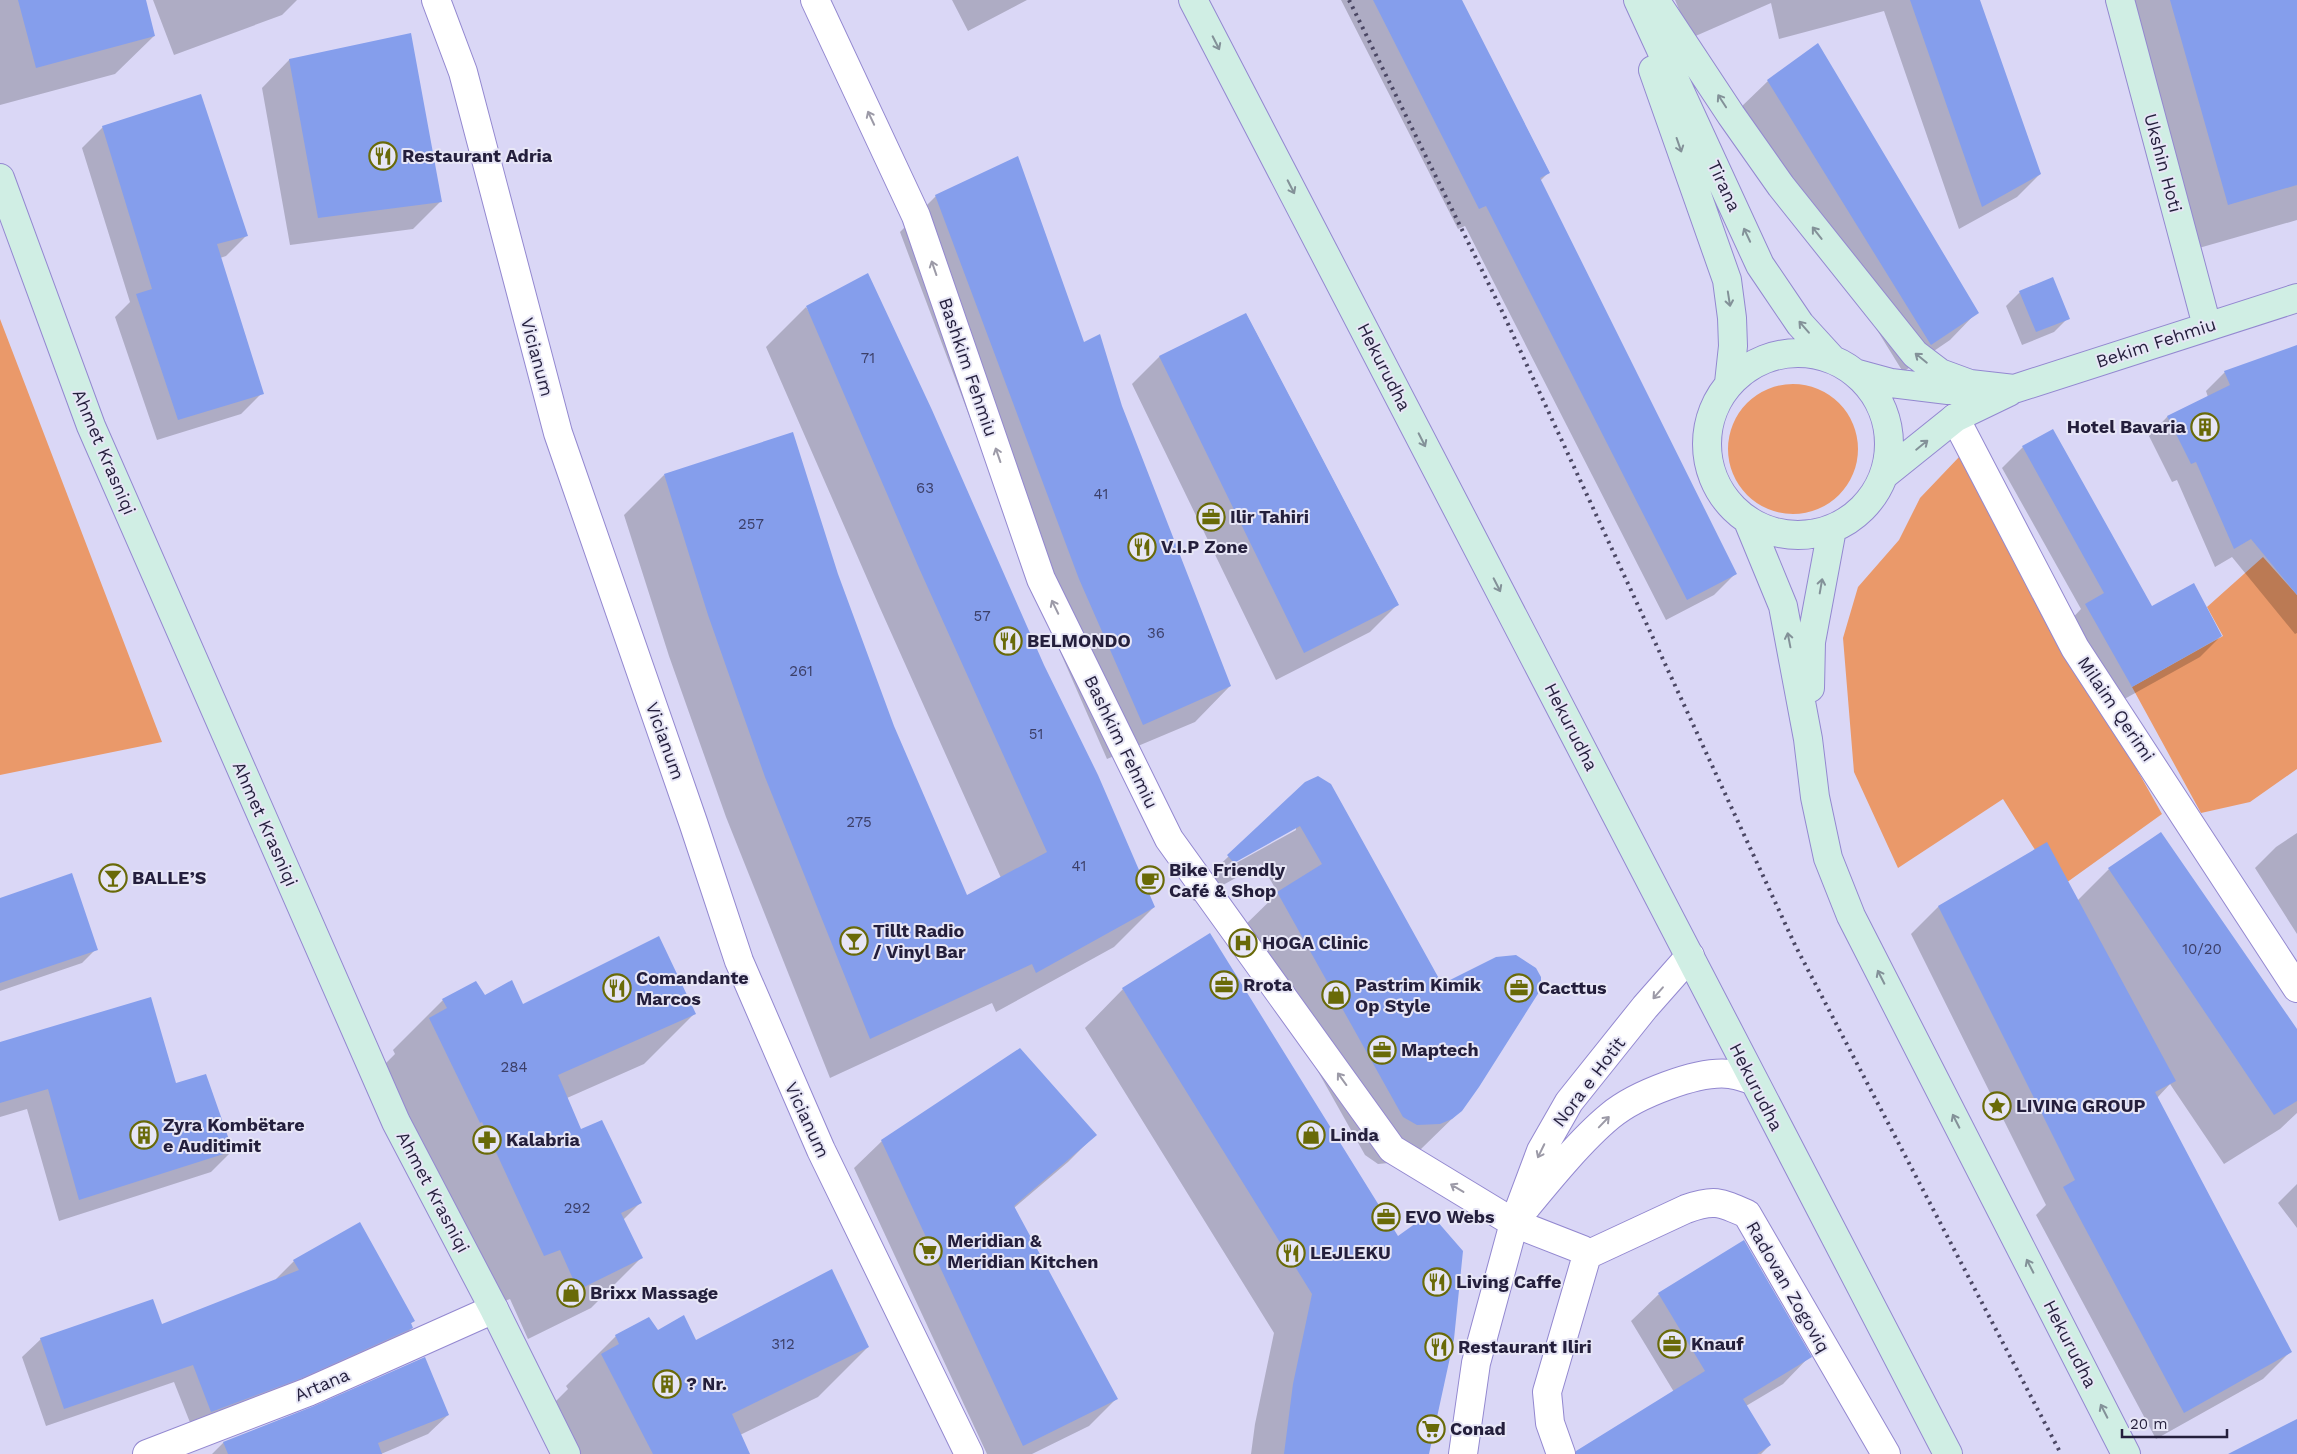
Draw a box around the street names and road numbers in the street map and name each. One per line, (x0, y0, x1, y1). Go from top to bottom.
street label: Ukshin Hoti (2140, 111, 2187, 215)
street label: Tirana (1704, 157, 1745, 215)
street label: Bashkim Fehmiu (935, 295, 1002, 439)
street label: Bekim Fehmiu (2093, 313, 2219, 372)
street label: Vicianum (517, 315, 558, 399)
street label: Hekurudha (1353, 319, 1416, 414)
street label: Ahmet Krasniqi (69, 386, 140, 518)
street label: Milaim Qerimi (2074, 652, 2159, 765)
street label: Bashkim Fehmiu (1080, 672, 1163, 812)
street label: Hekurudha (1540, 679, 1603, 774)
street label: Vicianum (642, 699, 689, 782)
street label: Ahmet Krasniqi (228, 758, 302, 890)
street label: Nora e Hotit (1548, 1032, 1629, 1131)
street label: Hekurudha (1725, 1039, 1788, 1134)
street label: Vicianum (781, 1079, 834, 1161)
street label: Ahmet Krasniqi (393, 1127, 474, 1256)
street label: Radovan Zogoviq (1742, 1217, 1835, 1356)
street label: Hekurudha (2039, 1296, 2102, 1391)
street label: Artana (291, 1364, 352, 1405)

